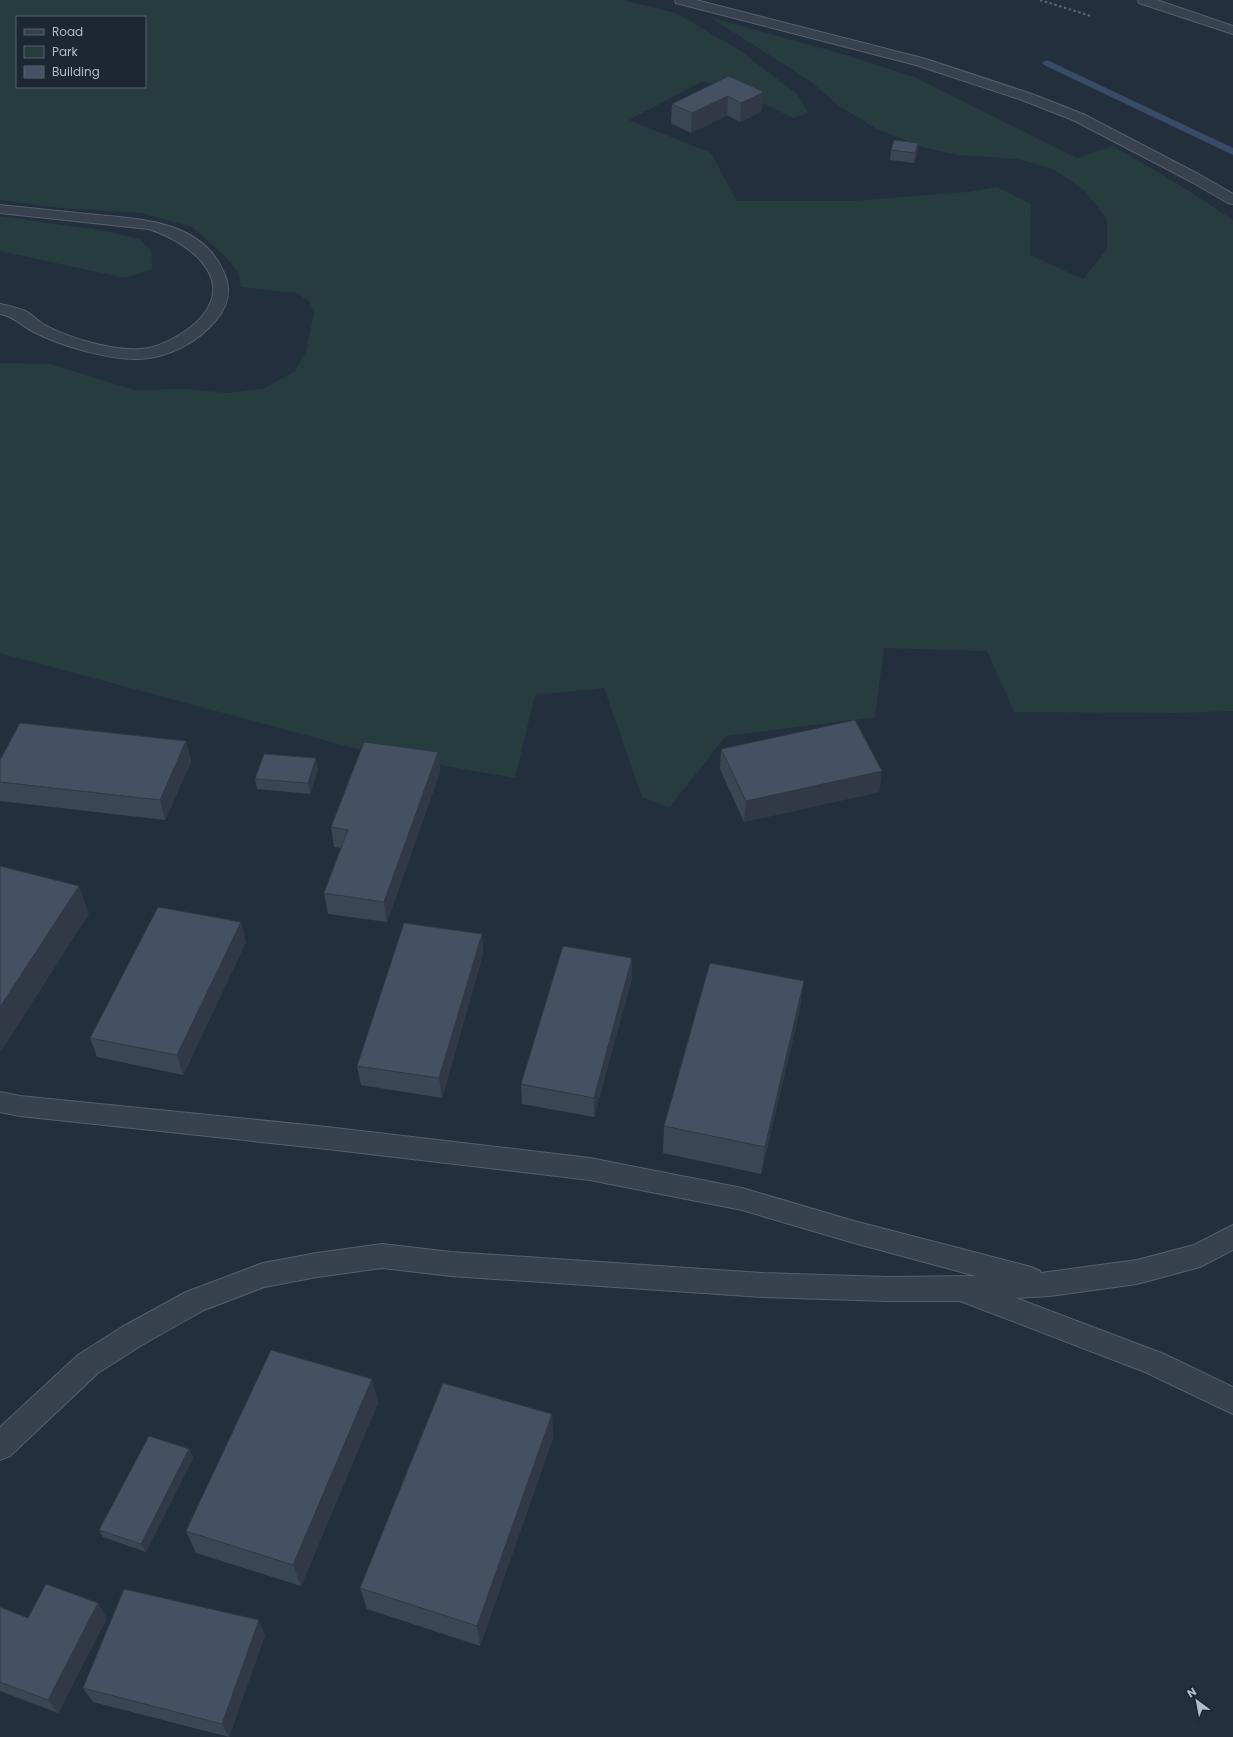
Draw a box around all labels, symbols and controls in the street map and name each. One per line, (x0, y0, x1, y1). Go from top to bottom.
legend (16, 16, 146, 88)
text: Road (52, 23, 83, 40)
text: Park (52, 43, 79, 60)
text: Building (52, 63, 100, 80)
north arrow (1177, 1681, 1217, 1721)
text: N (1184, 1684, 1199, 1701)

